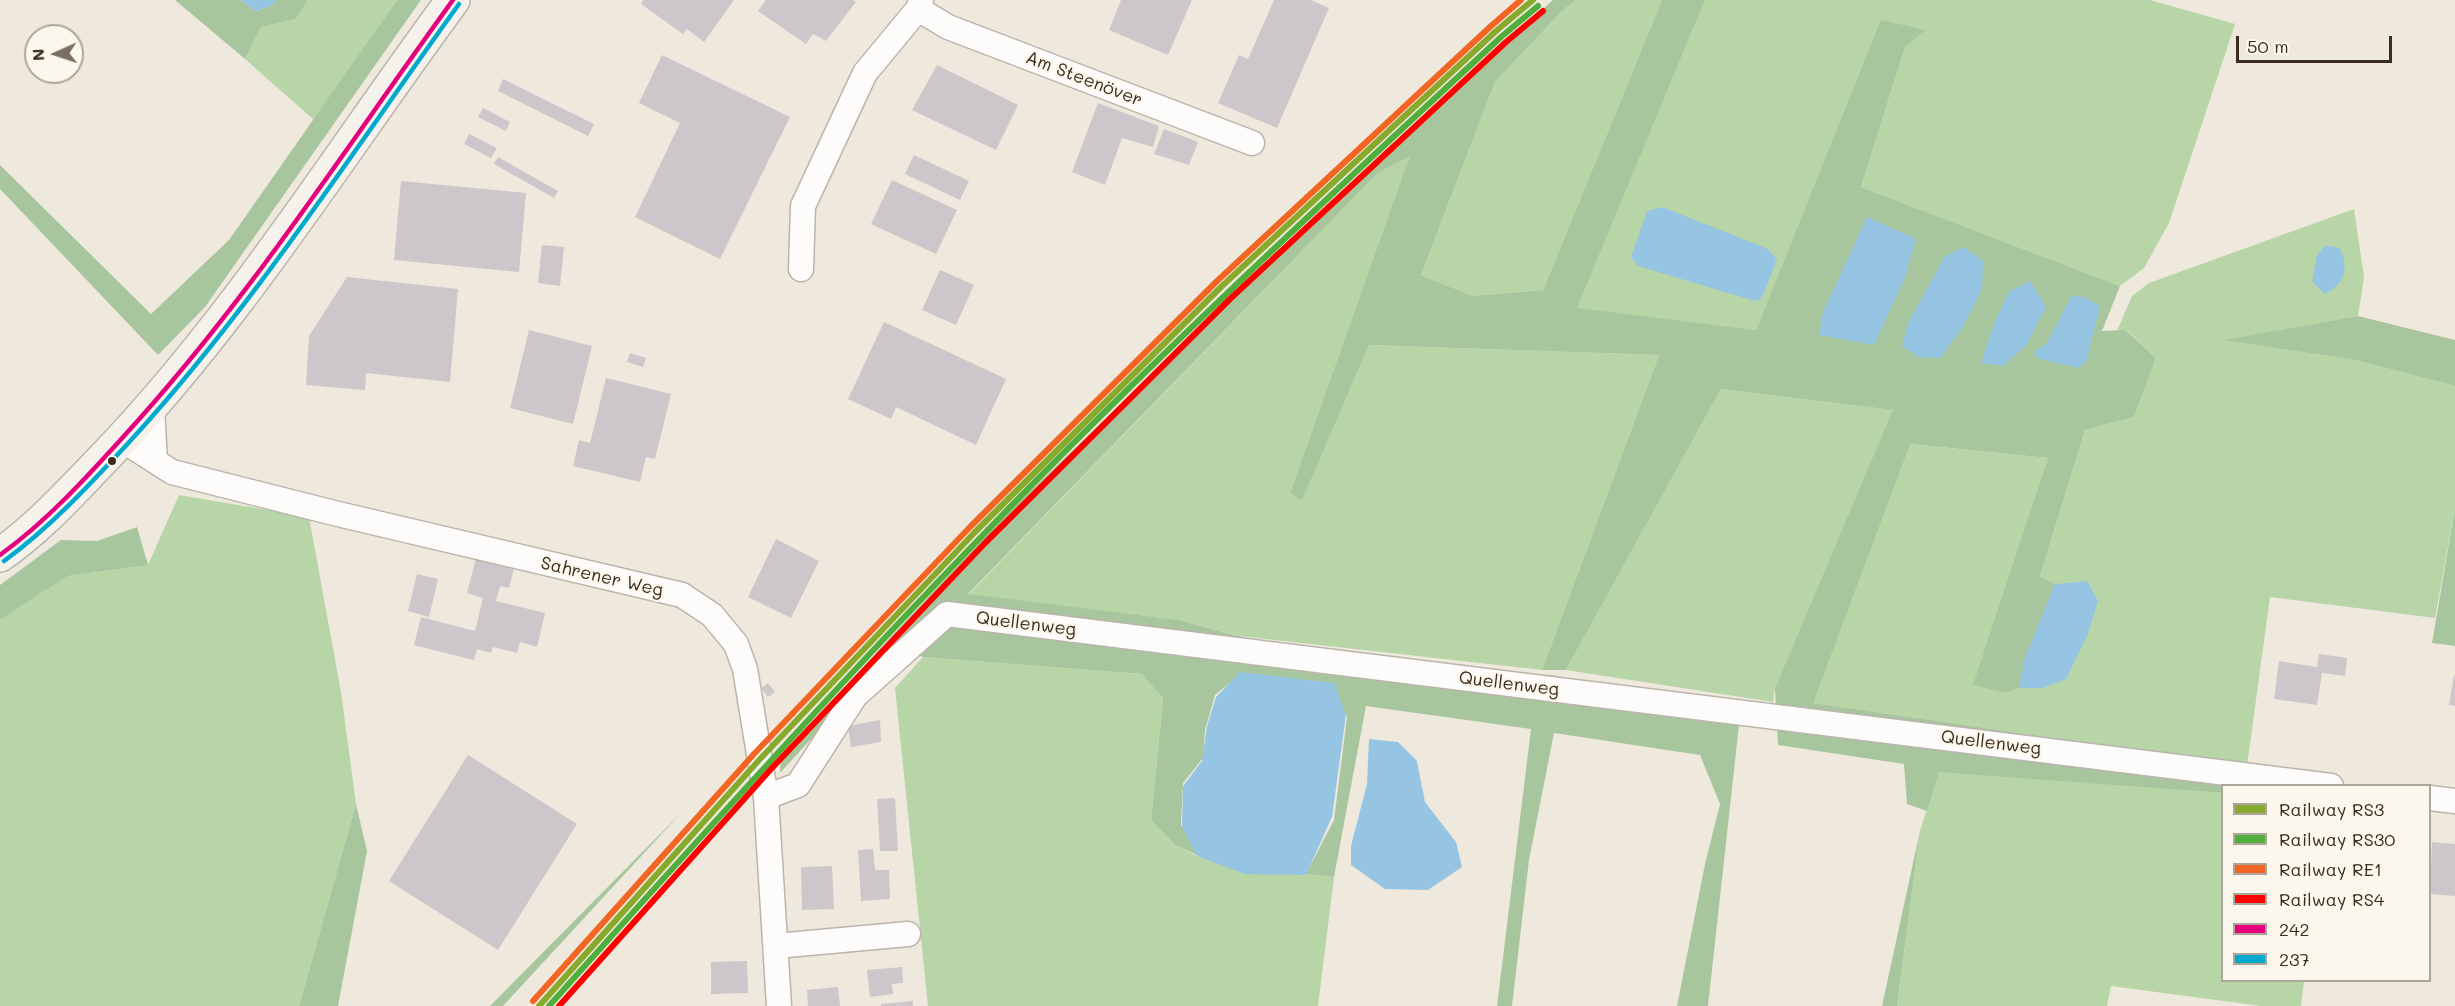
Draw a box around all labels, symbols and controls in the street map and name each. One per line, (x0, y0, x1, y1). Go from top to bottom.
north arrow (24, 24, 84, 84)
scale bar (2239, 24, 2395, 62)
text: 50 m (2247, 34, 2289, 58)
street label: Am Steenöver (1023, 47, 1145, 111)
text: N (27, 48, 48, 61)
unlabelled marker (106, 455, 118, 467)
street label: Sahrener Weg (539, 552, 665, 602)
street label: Quellenweg (975, 607, 1077, 641)
street label: Quellenweg (1458, 667, 1560, 701)
street label: Quellenweg (1940, 726, 2042, 760)
legend (2221, 784, 2431, 982)
text: Railway RS3 (2279, 797, 2384, 821)
text: Railway RS30 (2279, 827, 2395, 851)
text: Railway RE1 (2279, 857, 2382, 881)
text: Railway RS4 (2279, 887, 2384, 911)
text: 242 (2279, 917, 2310, 941)
text: 237 (2279, 947, 2310, 971)

